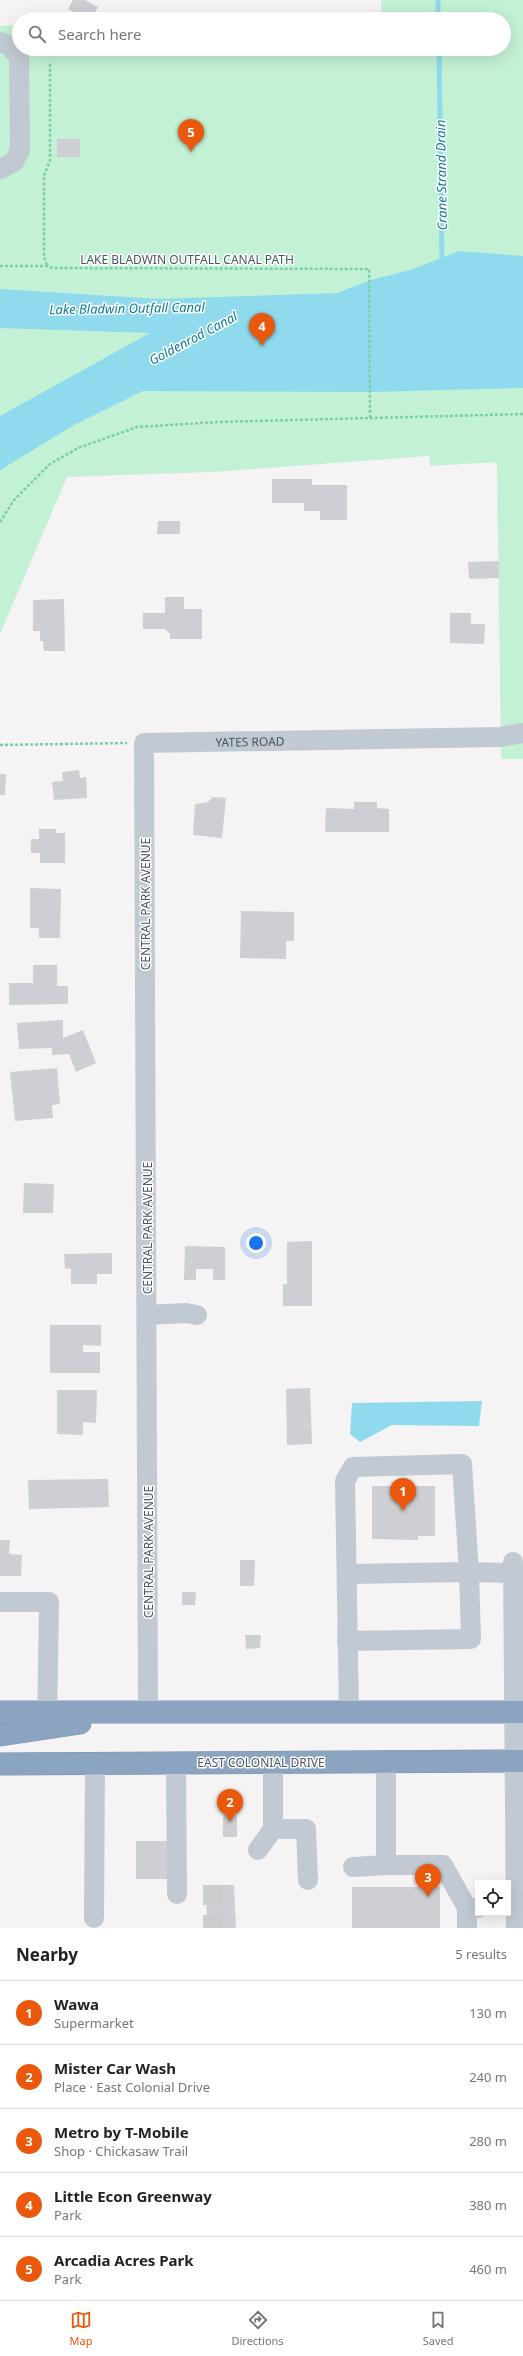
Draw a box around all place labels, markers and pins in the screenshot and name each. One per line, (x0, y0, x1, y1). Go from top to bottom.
pin: 5 (178, 119, 204, 152)
pin: 4 (249, 313, 275, 346)
pin: 1 (390, 1478, 416, 1511)
pin: 2 (217, 1789, 243, 1822)
pin: 3 (415, 1864, 441, 1897)

